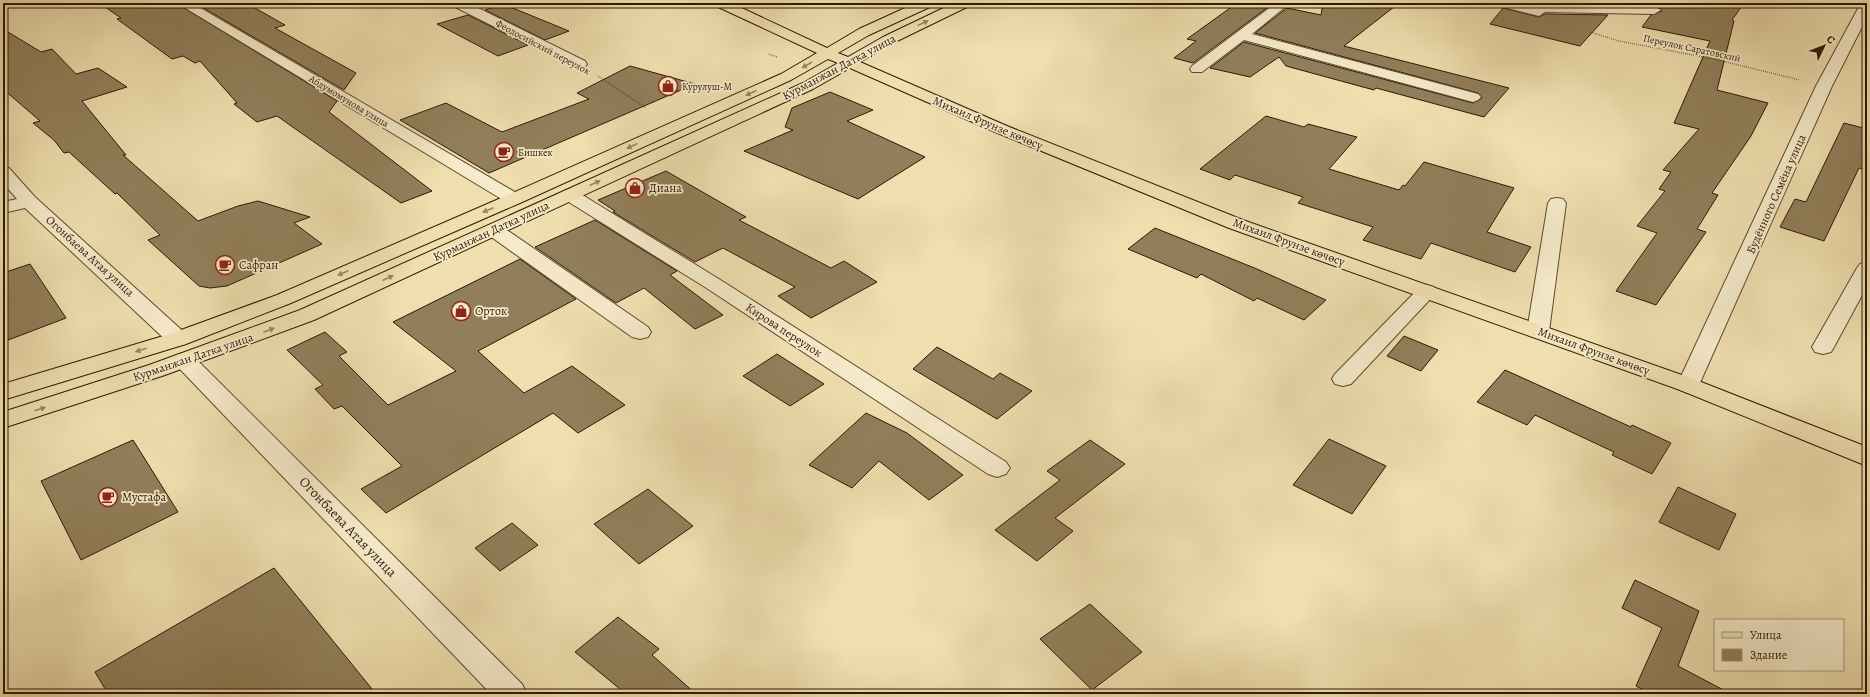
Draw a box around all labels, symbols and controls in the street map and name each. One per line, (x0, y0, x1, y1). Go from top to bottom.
street label: Феодосийский переулок (493, 16, 593, 78)
one-way arrow (917, 20, 928, 26)
north arrow (1804, 26, 1844, 66)
street label: Курманжан Датка улица (779, 30, 899, 104)
street label: Переулок Саратовский (1642, 31, 1742, 66)
text: С (1823, 32, 1839, 47)
one-way arrow (801, 61, 813, 68)
street label: Абдумомунова улица (306, 71, 392, 130)
shop icon: Курулуш-М (657, 75, 679, 97)
place label: Курулуш-М (682, 80, 732, 94)
one-way arrow (745, 90, 756, 96)
street label: Михаил Фрунзе көчөсү (930, 93, 1046, 154)
street label: Будённого Семёна улица (1742, 131, 1810, 256)
cafe icon: Бишкек (493, 141, 515, 163)
one-way arrow (626, 144, 638, 150)
place label: Бишкек (518, 146, 553, 159)
shop icon: Диана (624, 177, 646, 199)
one-way arrow (590, 180, 601, 186)
place label: Диана (649, 180, 682, 196)
street label: Курманжан Датка улица (430, 197, 552, 265)
one-way arrow (482, 207, 493, 213)
street label: Огонбаева Атая улица (42, 212, 138, 300)
street label: Михаил Фрунзе көчөсү (1231, 214, 1348, 270)
cafe icon: Сафран (214, 254, 236, 276)
place label: Сафран (239, 257, 278, 273)
one-way arrow (337, 270, 348, 276)
one-way arrow (383, 275, 394, 281)
street label: Кирова переулок (743, 299, 825, 361)
shop icon: Орток (450, 300, 472, 322)
place label: Орток (475, 303, 507, 319)
street label: Михаил Фрунзе көчөсү (1536, 323, 1653, 379)
one-way arrow (264, 326, 276, 332)
street label: Курманжан Датка улица (131, 329, 256, 385)
one-way arrow (134, 347, 146, 353)
one-way arrow (35, 406, 47, 412)
street label: Огонбаева Атая улица (295, 473, 401, 582)
cafe icon: Мустафа (97, 486, 119, 508)
place label: Мустафа (122, 489, 167, 505)
legend (1714, 619, 1844, 671)
text: Улица (1750, 627, 1782, 643)
text: Здание (1750, 647, 1787, 663)

